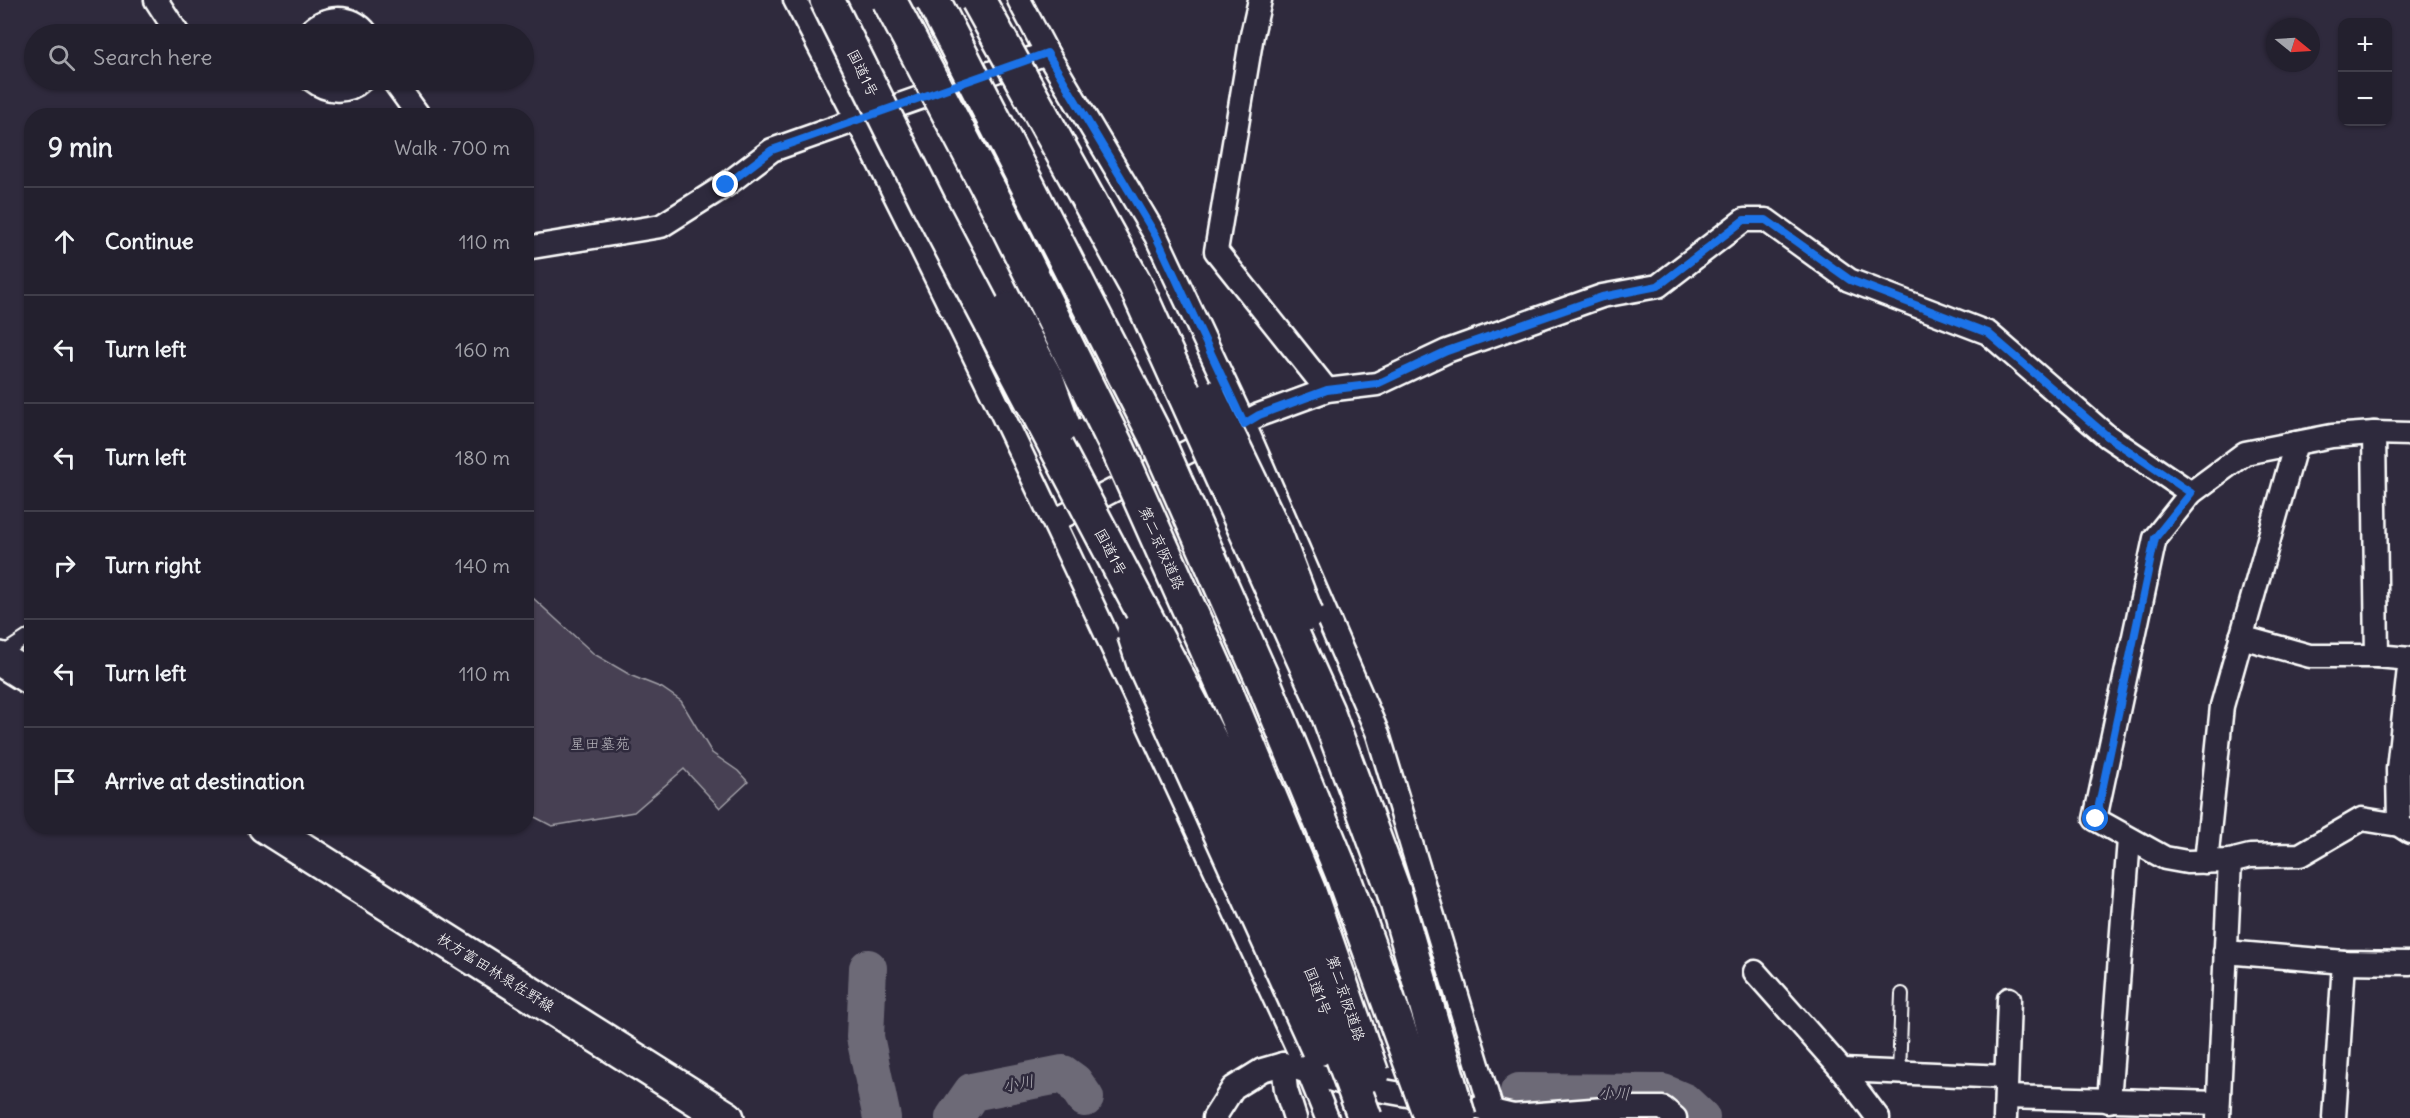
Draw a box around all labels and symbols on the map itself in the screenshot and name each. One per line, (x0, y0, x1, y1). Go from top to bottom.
north arrow (2266, 18, 2320, 72)
street label: 国道1号 (843, 46, 883, 100)
route end (712, 171, 738, 197)
street label: 第二京阪道路 (1135, 503, 1189, 593)
street label: 国道1号 (1091, 525, 1131, 579)
park label: 星田墓苑 (570, 734, 630, 753)
route start (2082, 805, 2108, 831)
street label: 枚方富田林泉佐野線 (434, 928, 558, 1016)
street label: 第二京阪道路 (1322, 952, 1370, 1044)
street label: 国道1号 (1300, 964, 1336, 1018)
water label: 小川 (1000, 1070, 1036, 1096)
water label: 小川 (1598, 1083, 1630, 1103)

